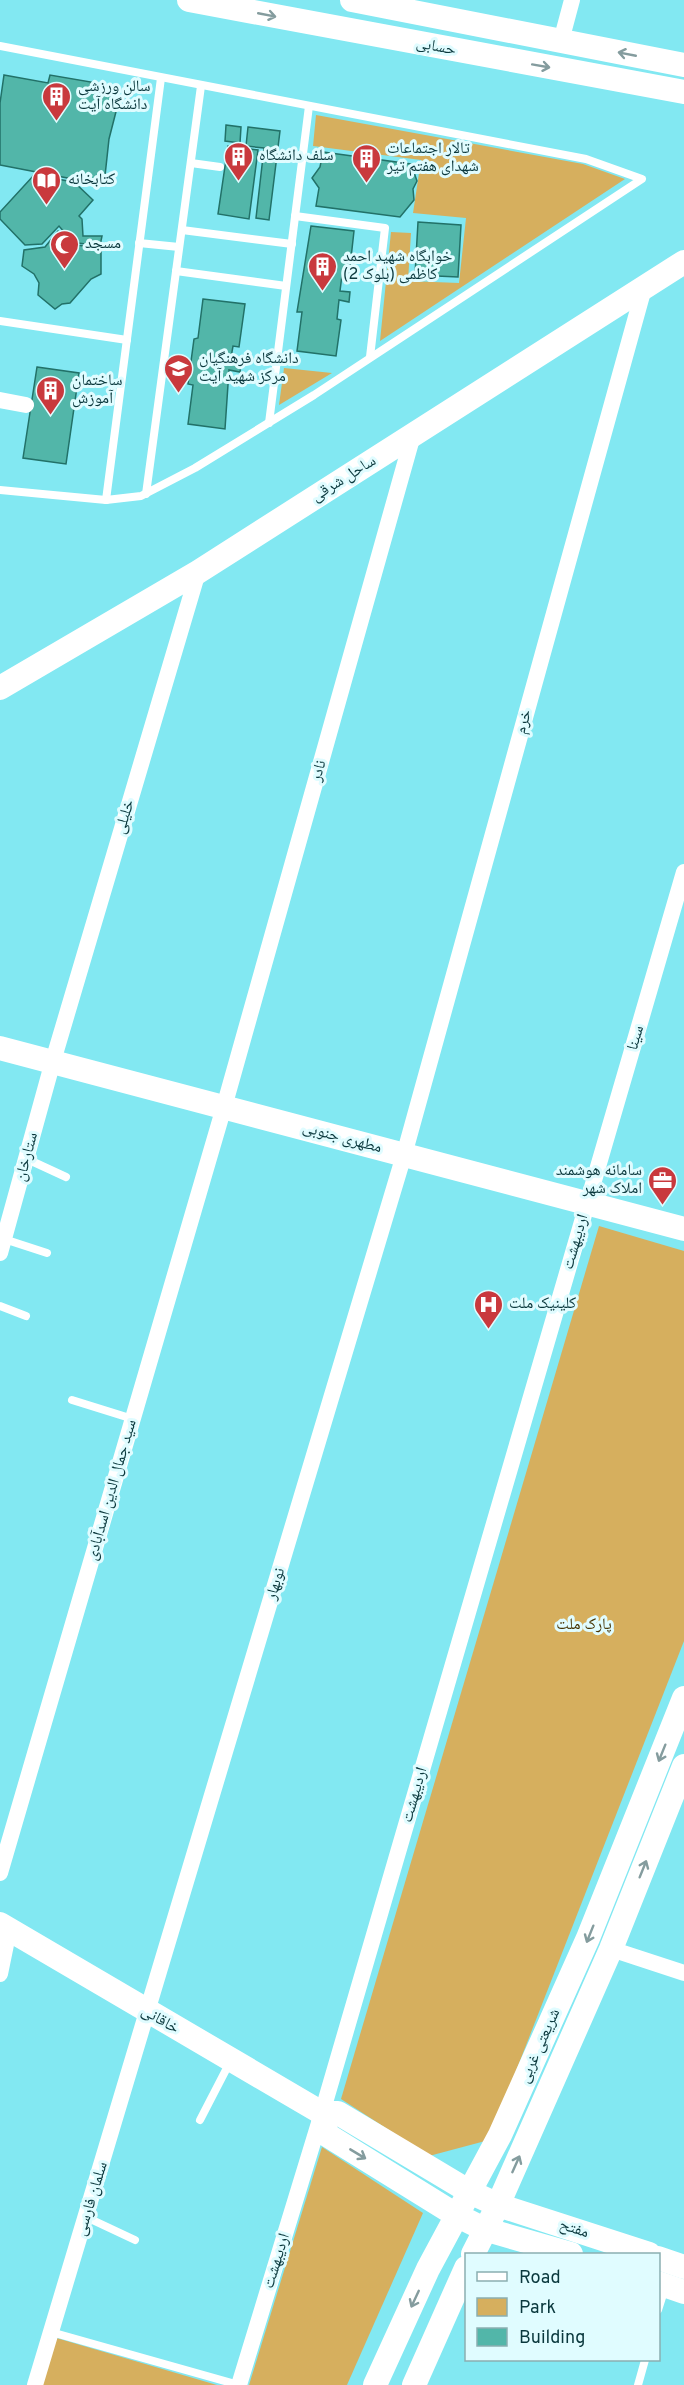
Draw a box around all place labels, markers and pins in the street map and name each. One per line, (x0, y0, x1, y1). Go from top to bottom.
place label: سالن ورزشی دانشگاه آیت (78, 77, 150, 115)
building icon: سالن ورزشی دانشگاه آیت (41, 80, 73, 122)
place label: تالار اجتماعات شهدای هفتم تیر (386, 139, 479, 177)
building icon: سلف دانشگاه (222, 140, 254, 182)
building icon: تالار اجتماعات شهدای هفتم تیر (350, 142, 382, 184)
place label: سلف دانشگاه (259, 146, 334, 166)
library icon: کتابخانه (31, 164, 63, 206)
place label: کتابخانه (68, 170, 116, 190)
mosque icon: مسجد (48, 228, 80, 270)
place label: مسجد (85, 234, 121, 254)
place label: خوابگاه شهید احمد کاظمی (بلوک 2) (343, 247, 452, 285)
building icon: خوابگاه شهید احمد کاظمی (بلوک 2) (306, 250, 338, 292)
place label: دانشگاه فرهنگیان مرکز شهید آیت (199, 349, 299, 387)
school or university icon: دانشگاه فرهنگیان مرکز شهید آیت (162, 352, 194, 394)
place label: ساختمان آموزش (72, 371, 123, 409)
building icon: ساختمان آموزش (35, 374, 67, 416)
place label: سامانه هوشمند املاک شهر (556, 1161, 642, 1199)
office icon: سامانه هوشمند املاک شهر (647, 1164, 679, 1206)
hospital icon: کلینیک ملت (472, 1288, 504, 1330)
place label: کلینیک ملت (509, 1294, 577, 1314)

